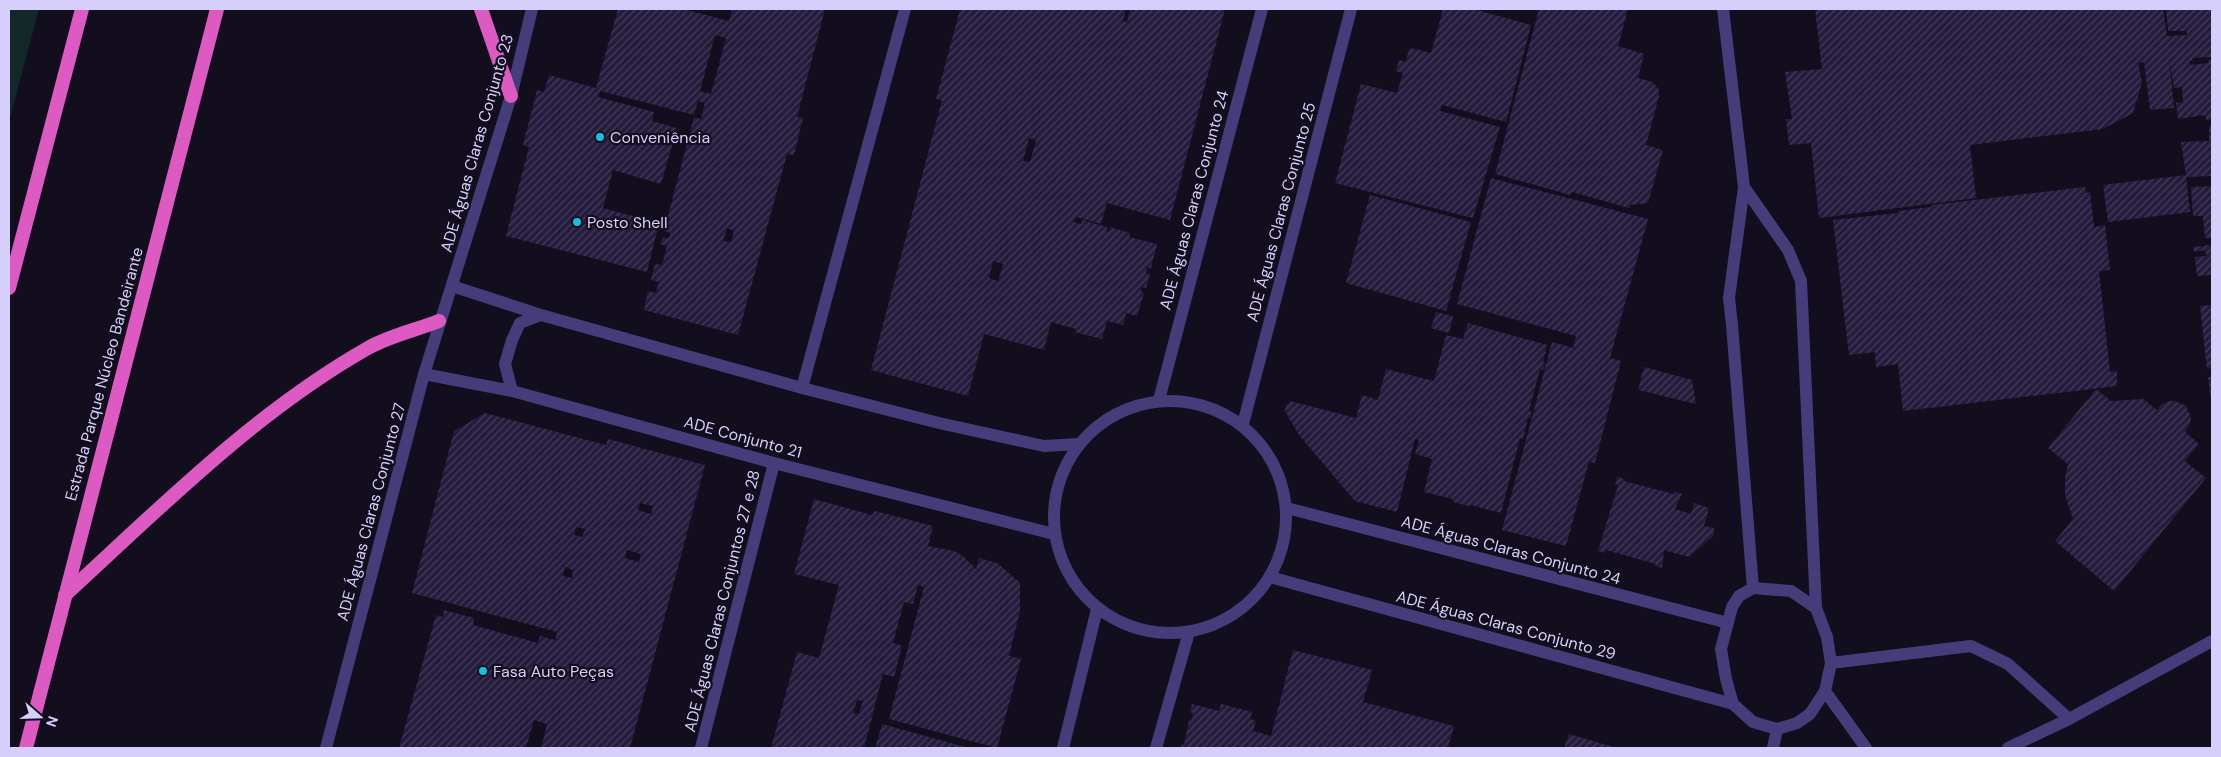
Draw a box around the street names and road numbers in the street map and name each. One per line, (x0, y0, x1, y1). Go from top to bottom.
street label: ADE Águas Claras Conjunto 23 (436, 31, 518, 255)
street label: ADE Águas Claras Conjunto 24 (1155, 88, 1233, 312)
street label: ADE Águas Claras Conjunto 25 (1242, 100, 1320, 324)
street label: Estrada Parque Núcleo Bandeirante (60, 245, 148, 503)
street label: ADE Águas Claras Conjunto 27 (332, 401, 410, 623)
street label: ADE Conjunto 21 (682, 411, 804, 463)
street label: ADE Águas Claras Conjuntos 27 e 28 (679, 468, 765, 734)
street label: ADE Águas Claras Conjunto 24 (1399, 511, 1623, 589)
street label: ADE Águas Claras Conjunto 29 (1394, 586, 1618, 664)

